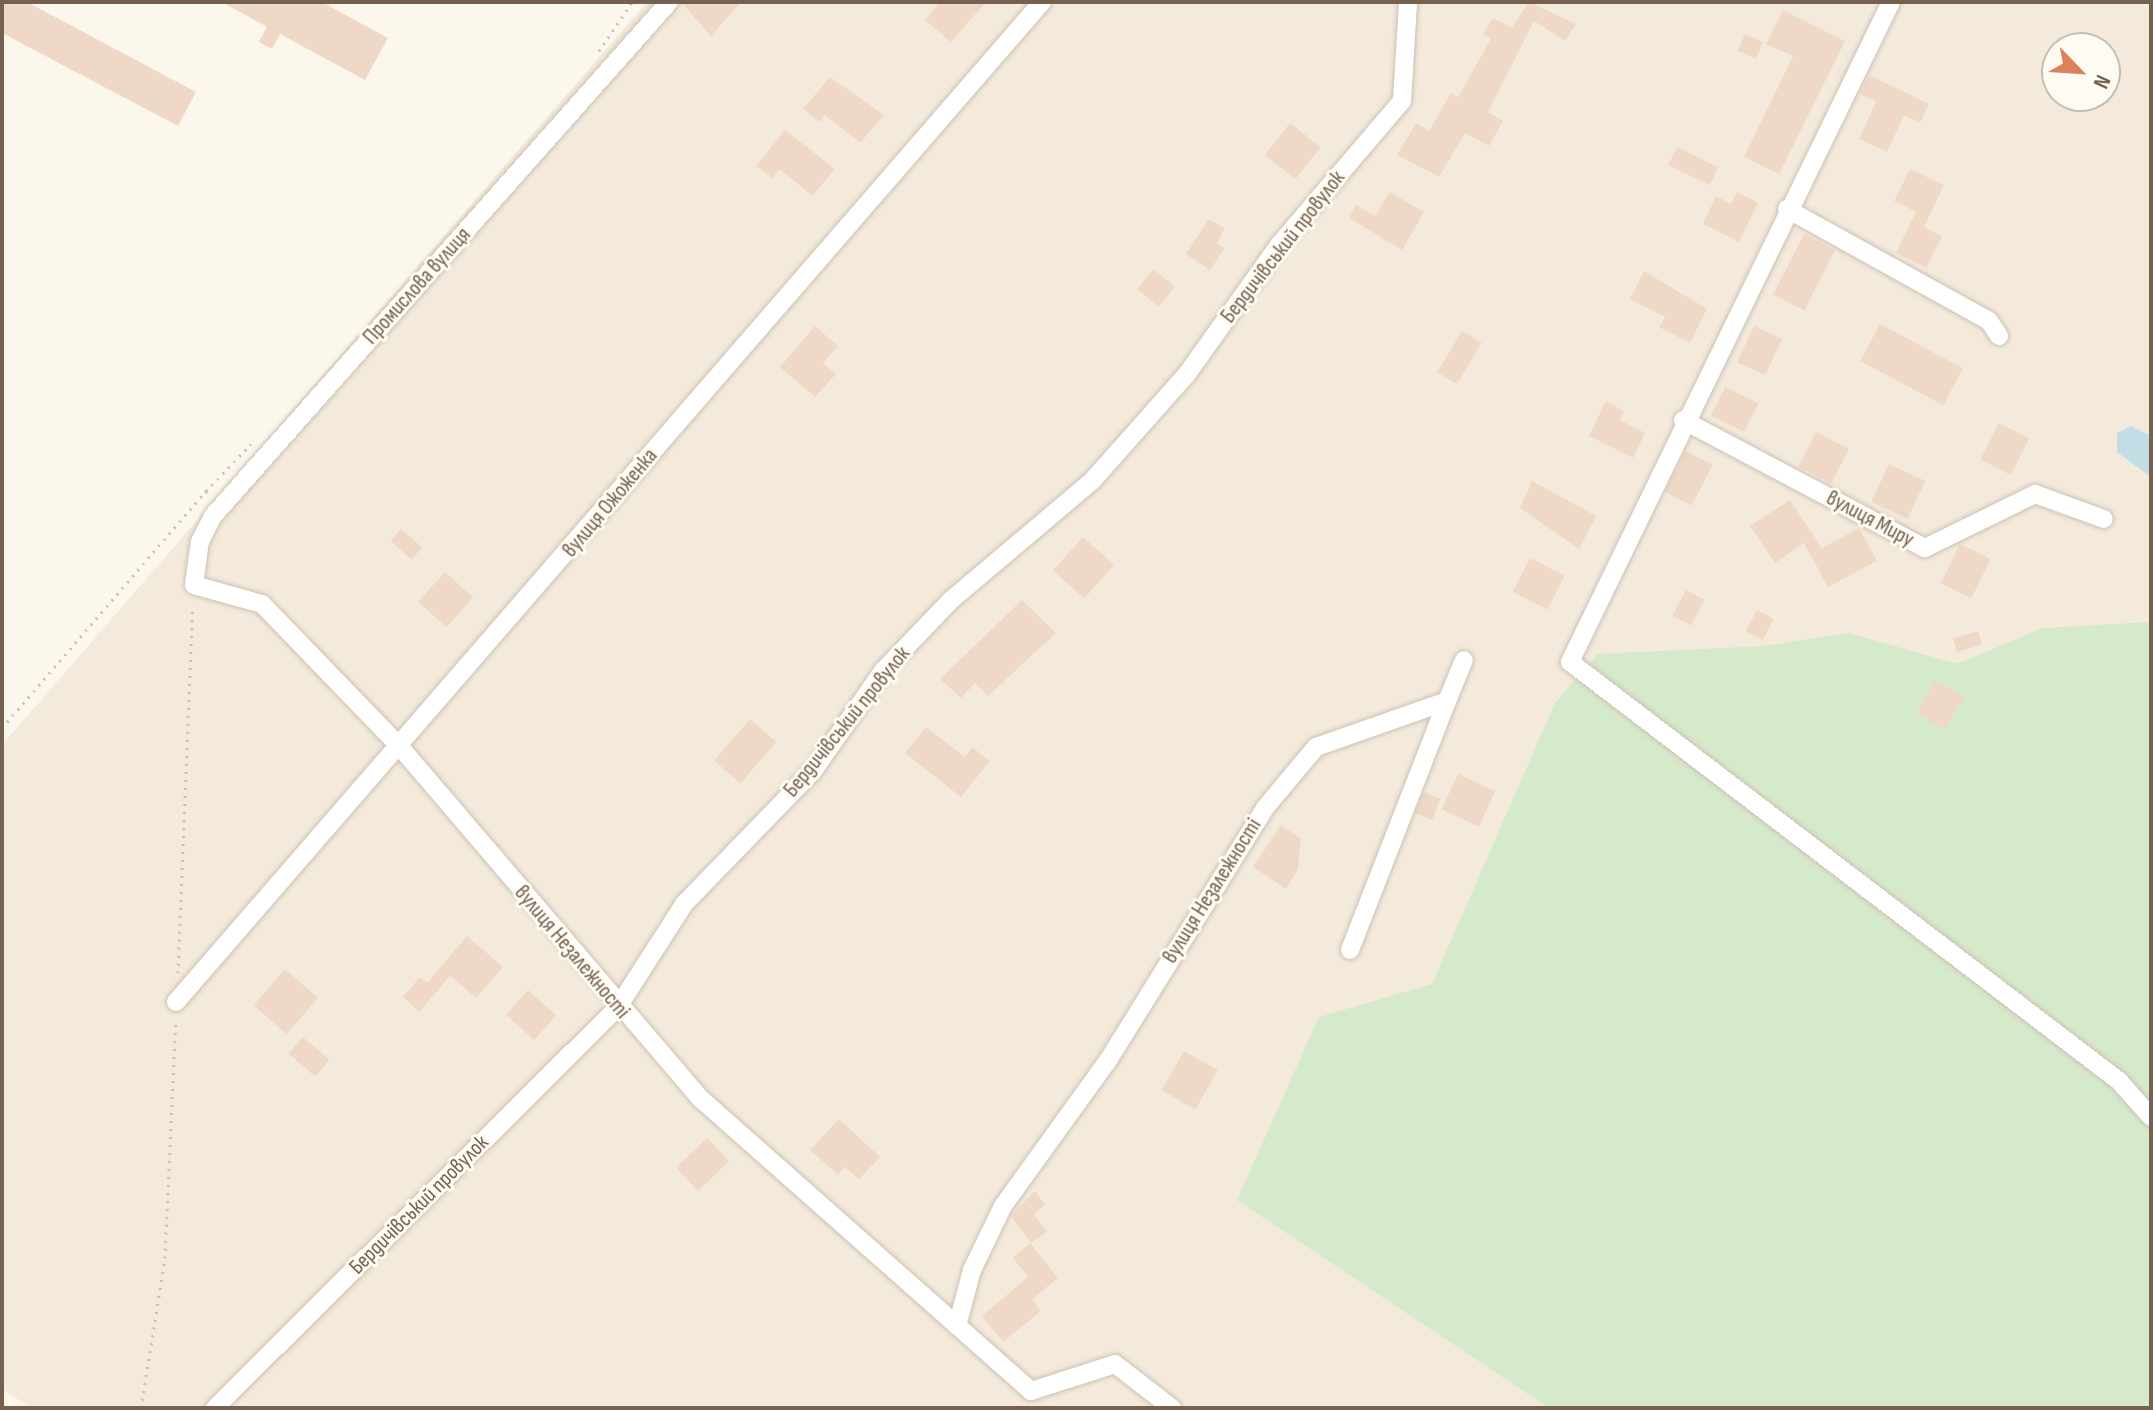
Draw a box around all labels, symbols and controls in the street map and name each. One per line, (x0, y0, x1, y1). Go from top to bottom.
north arrow (2041, 32, 2121, 112)
text: N (2087, 70, 2116, 93)
street label: Бердичівський провулок (1215, 166, 1351, 328)
street label: Промислова вулиця (358, 222, 476, 350)
street label: вулиця Ожоженка (557, 443, 663, 563)
street label: вулиця Миру (1822, 485, 1918, 553)
street label: Бердичівський провулок (778, 641, 916, 803)
street label: вулиця Незалежності (1157, 814, 1267, 968)
street label: вулиця Незалежності (509, 880, 635, 1024)
street label: Бердичівський провулок (344, 1130, 494, 1280)

